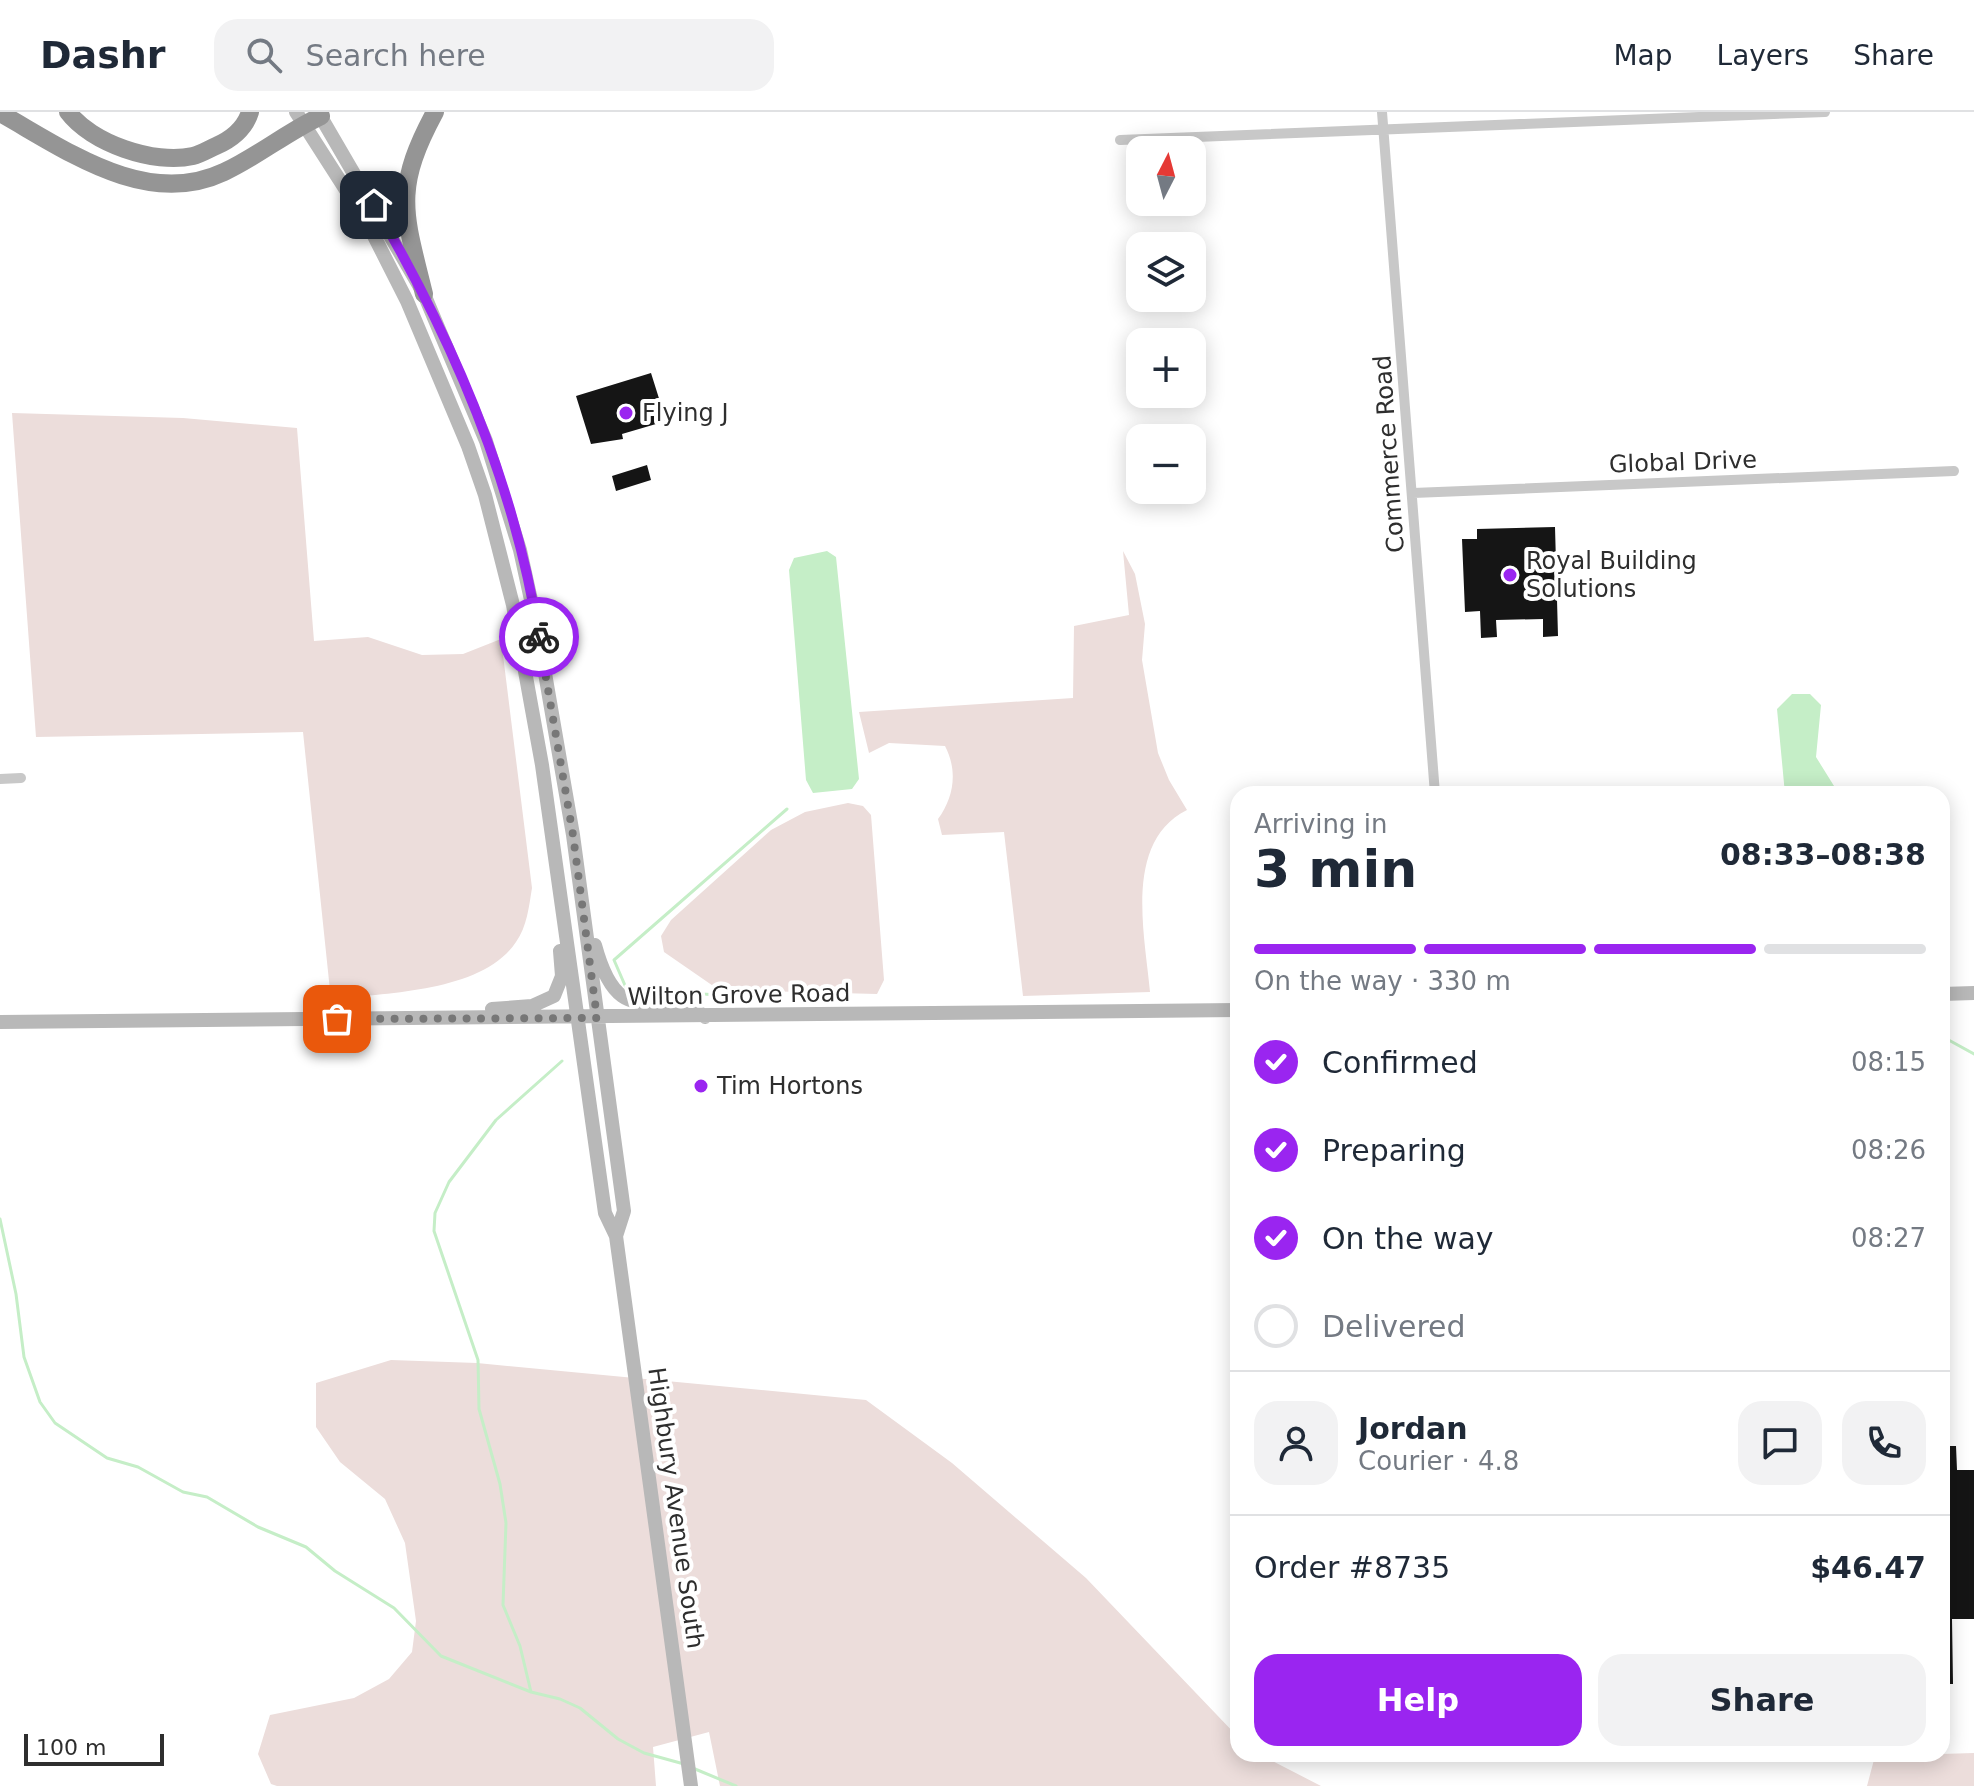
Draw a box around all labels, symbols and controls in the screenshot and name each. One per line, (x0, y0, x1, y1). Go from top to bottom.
search box (214, 19, 774, 91)
text: Dashr (40, 33, 166, 77)
icon: search (242, 33, 286, 77)
text: Search here (306, 38, 486, 73)
text: Map (1613, 39, 1673, 72)
text: Layers (1717, 39, 1809, 72)
text: Share (1853, 39, 1934, 72)
north arrow (1126, 136, 1206, 216)
map controls (1126, 136, 1206, 504)
pin (340, 171, 408, 239)
icon: home (352, 183, 396, 227)
button: layers (1126, 232, 1206, 312)
button: + (1126, 328, 1206, 408)
street label: Commerce Road (1368, 354, 1410, 554)
place label: Flying J (642, 399, 729, 427)
marker: Flying J (617, 404, 635, 422)
button: − (1126, 424, 1206, 504)
street label: Global Drive (1608, 445, 1758, 479)
place label: Royal Building Solutions (1526, 547, 1697, 603)
marker: Royal Building Solutions (1501, 566, 1519, 584)
courier (499, 597, 579, 677)
icon: bike (517, 615, 561, 659)
text: Arriving in (1254, 809, 1388, 839)
text: 08:33–08:38 (1720, 837, 1926, 872)
text: 3 min (1254, 839, 1417, 899)
text: On the way · 330 m (1254, 966, 1511, 996)
street label: Wilton Grove Road (627, 979, 851, 1011)
pin (303, 985, 371, 1053)
icon: bag (315, 997, 359, 1041)
icon: check (1254, 1040, 1298, 1084)
text: Confirmed (1322, 1045, 1478, 1080)
text: 08:15 (1851, 1047, 1926, 1077)
place label: Tim Hortons (716, 1072, 863, 1100)
marker: Tim Hortons (692, 1077, 710, 1095)
icon: check (1254, 1128, 1298, 1172)
text: Preparing (1322, 1133, 1466, 1168)
text: 08:26 (1851, 1135, 1926, 1165)
icon: check (1254, 1216, 1298, 1260)
text: On the way (1322, 1221, 1494, 1256)
text: 08:27 (1851, 1223, 1926, 1253)
text: Delivered (1322, 1309, 1466, 1344)
street label: Highbury Avenue South (642, 1366, 710, 1650)
button: person (1254, 1401, 1338, 1485)
button: chat (1738, 1401, 1822, 1485)
button: phone (1842, 1401, 1926, 1485)
text: Jordan (1358, 1411, 1468, 1446)
text: Courier · 4.8 (1358, 1446, 1519, 1476)
text: Order #8735 (1254, 1550, 1450, 1585)
text: $46.47 (1810, 1550, 1926, 1585)
button: Help (1254, 1654, 1582, 1746)
button: Share (1598, 1654, 1926, 1746)
scale bar (24, 1730, 164, 1766)
text: 100 m (36, 1735, 106, 1760)

